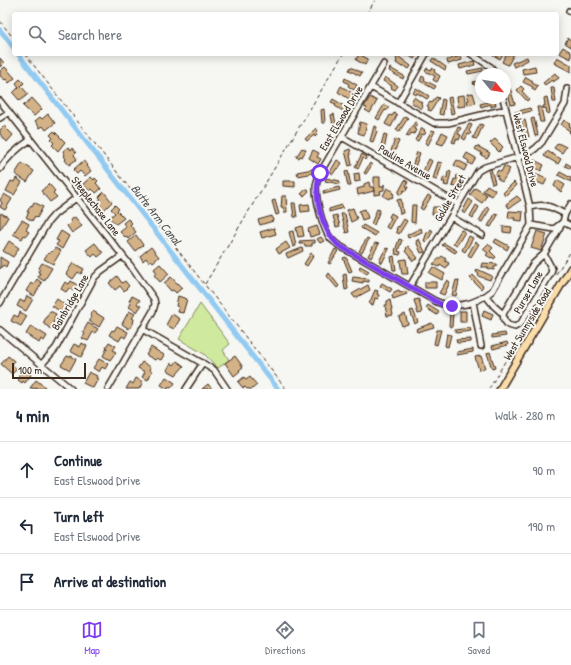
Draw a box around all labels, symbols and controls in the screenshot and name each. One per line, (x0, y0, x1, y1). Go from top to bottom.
search box (12, 12, 559, 56)
icon: search (26, 23, 48, 45)
text: Search here (58, 24, 122, 45)
north arrow (475, 68, 511, 104)
street label: East Elswood Drive (316, 82, 366, 153)
street label: West Elswood Drive (510, 112, 542, 189)
street label: Pauline Avenue (376, 141, 435, 183)
route start (311, 164, 329, 182)
street label: Goldie Street (431, 172, 469, 224)
street label: Steeplechase Lane (68, 173, 124, 239)
water label: Butte Arm Canal (127, 181, 186, 249)
street label: Purser Lane (510, 268, 546, 316)
street label: Bainbridge Lane (48, 271, 92, 333)
street label: West Sunnyside Road (500, 285, 554, 363)
route end (443, 297, 461, 315)
scale bar (12, 361, 86, 380)
text: 100 m (18, 363, 42, 377)
text: 4 min (16, 404, 49, 427)
text: Walk · 280 m (495, 406, 555, 424)
text: Continue (54, 450, 102, 471)
icon: ahead (16, 459, 38, 481)
text: 90 m (533, 461, 555, 479)
text: East Elswood Drive (54, 471, 141, 489)
text: Turn left (54, 506, 104, 527)
icon: left (16, 515, 38, 537)
text: 190 m (528, 517, 555, 535)
text: East Elswood Drive (54, 527, 141, 545)
icon: arrive (16, 571, 38, 593)
text: Arrive at destination (54, 571, 166, 592)
tab: Map (81, 619, 103, 657)
tab: Directions (265, 619, 306, 657)
tab: Saved (468, 619, 490, 657)

